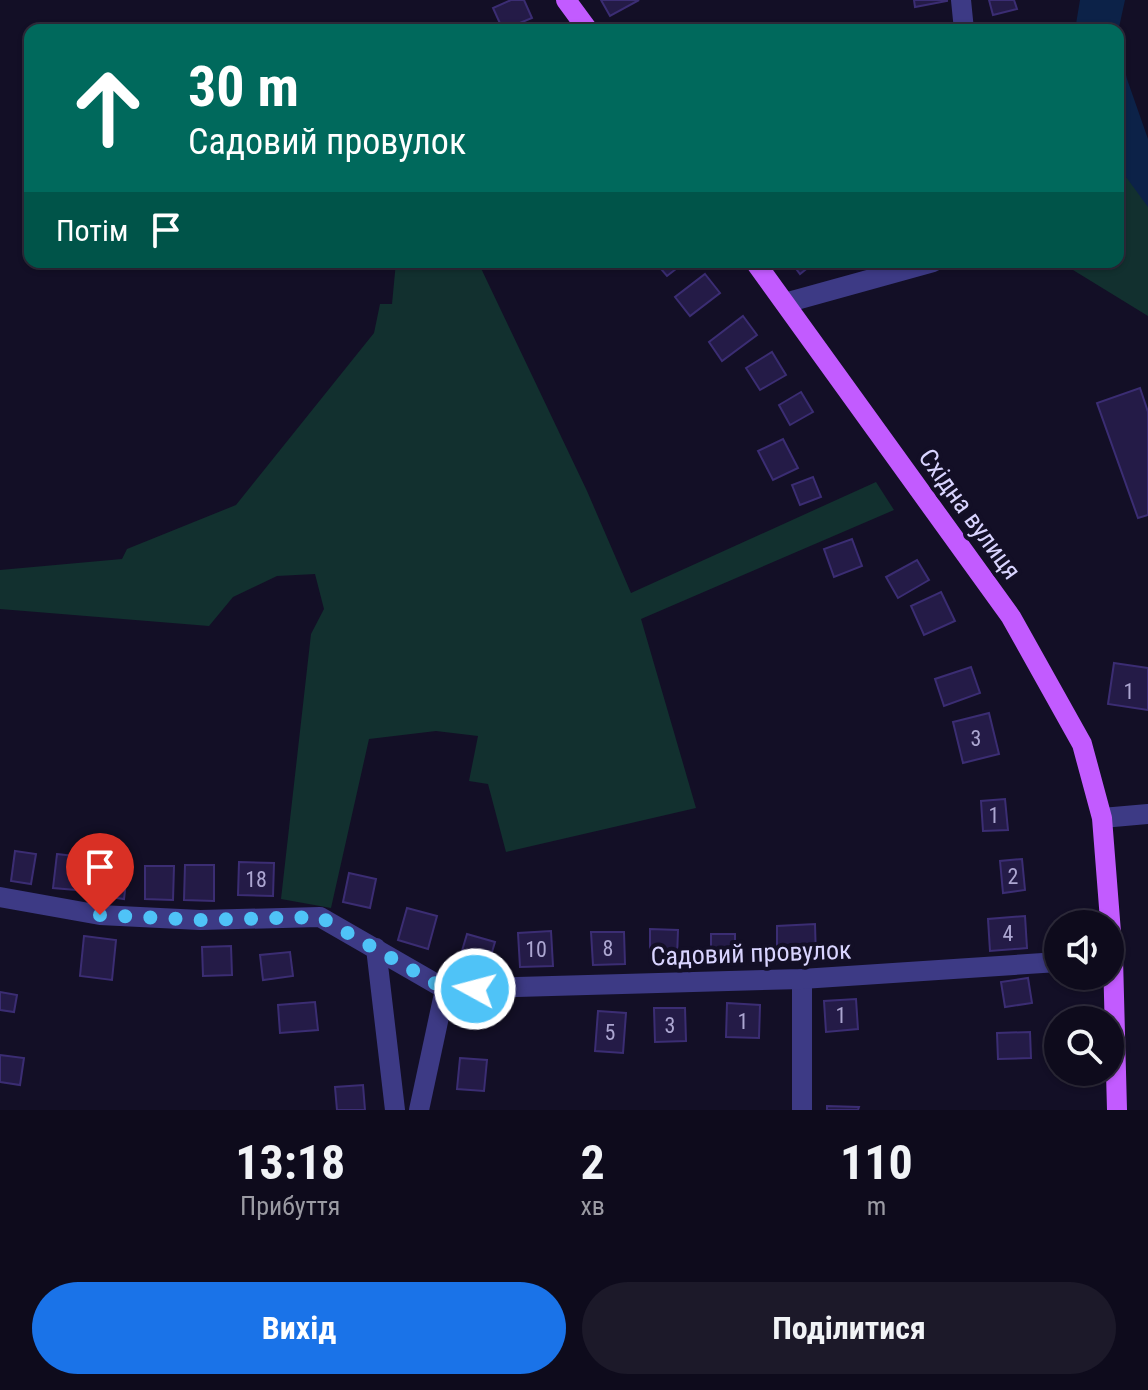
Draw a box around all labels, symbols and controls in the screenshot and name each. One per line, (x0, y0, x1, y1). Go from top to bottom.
text: 30 m (188, 54, 299, 120)
icon: ahead (56, 56, 160, 160)
text: Садовий провулок (188, 121, 466, 163)
icon: arrive (144, 208, 188, 252)
text: Потім (56, 213, 128, 248)
street label: Східна вулиця (913, 443, 1027, 585)
house number: 1 (1124, 679, 1134, 704)
house number: 3 (971, 726, 981, 751)
house number: 1 (989, 803, 999, 828)
pin (66, 833, 134, 915)
icon: arrive (78, 845, 122, 889)
house number: 2 (1008, 864, 1018, 889)
house number: 18 (245, 867, 267, 892)
map controls (1044, 910, 1124, 1086)
button: sound (1044, 910, 1124, 990)
house number: 4 (1003, 921, 1014, 946)
street label: Садовий провулок (650, 934, 852, 971)
house number: 8 (603, 936, 613, 961)
house number: 10 (525, 937, 547, 962)
position arrow (433, 947, 517, 1031)
house number: 1 (836, 1003, 846, 1028)
button: search (1044, 1006, 1124, 1086)
house number: 1 (738, 1009, 748, 1034)
house number: 3 (665, 1013, 675, 1038)
house number: 5 (605, 1020, 615, 1045)
text: 13:18 (235, 1134, 345, 1191)
text: 2 (581, 1134, 605, 1191)
text: 110 (840, 1134, 913, 1191)
text: Прибуття (240, 1191, 340, 1221)
text: хв (580, 1191, 605, 1221)
text: m (867, 1191, 886, 1221)
button: Вихід (32, 1282, 566, 1374)
button: Поділитися (582, 1282, 1116, 1374)

